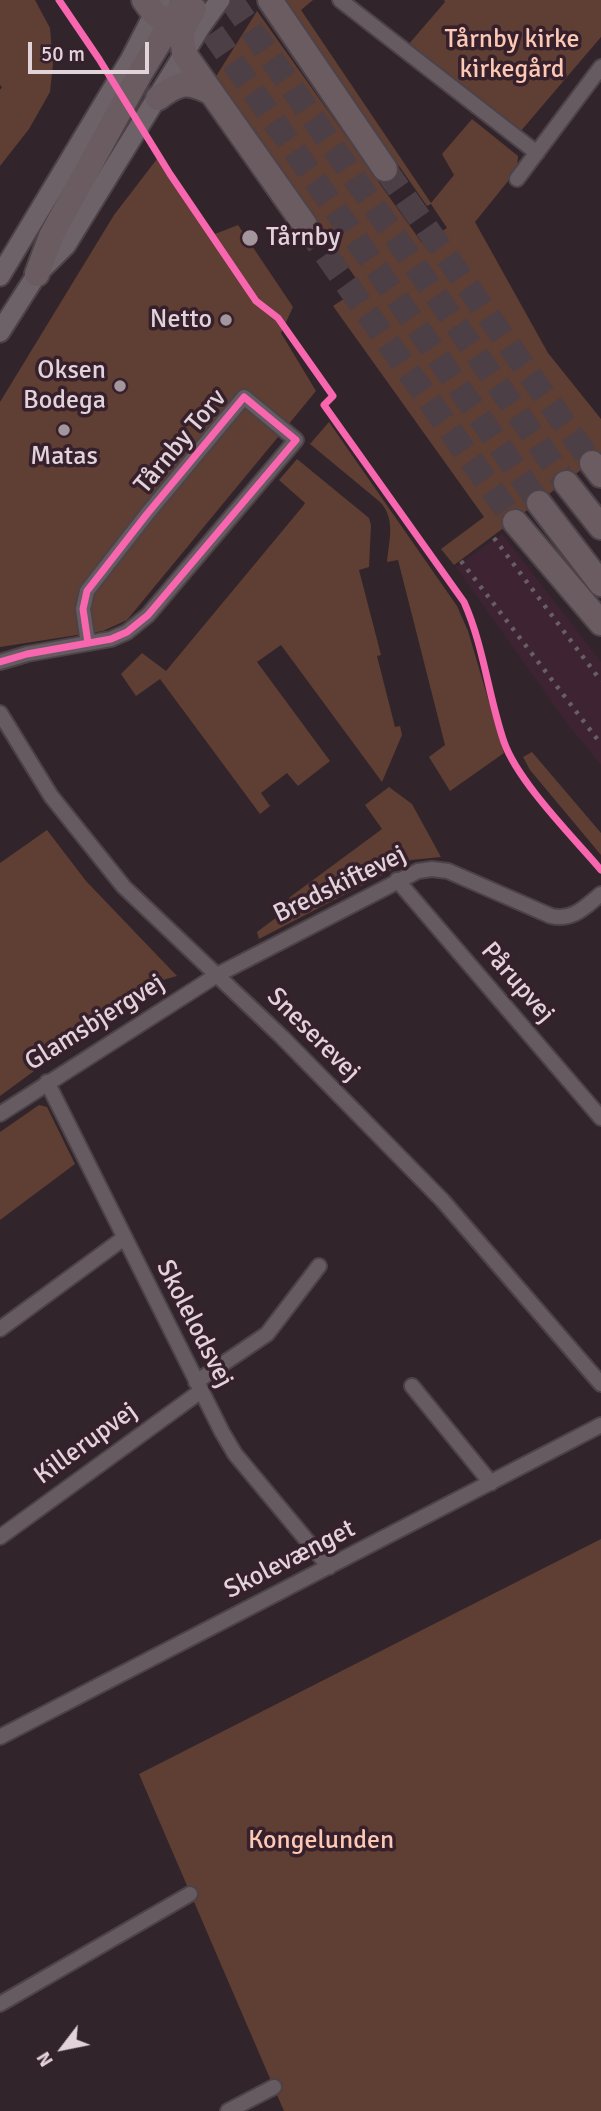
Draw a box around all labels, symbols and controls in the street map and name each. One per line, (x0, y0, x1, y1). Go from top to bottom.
park label: Tårnby kirke kirkegård (444, 24, 580, 86)
scale bar (32, 28, 152, 72)
text: 50 m (41, 41, 85, 67)
place label: Tårnby (266, 222, 340, 254)
marker: Tårnby (240, 228, 260, 248)
place label: Netto (150, 304, 212, 336)
marker: Netto (218, 312, 234, 328)
place label: Oksen Bodega (23, 355, 106, 416)
marker: Oksen Bodega (112, 378, 128, 394)
street label: Tårnby Torv (128, 384, 234, 500)
marker: Matas (56, 422, 72, 438)
place label: Matas (30, 441, 98, 473)
street label: Bredskiftevej (269, 840, 411, 930)
street label: Pårupvej (474, 936, 560, 1030)
street label: Glamsbjergvej (20, 968, 170, 1078)
street label: Sneserevej (260, 982, 366, 1088)
street label: Skolelodsvej (149, 1255, 239, 1393)
street label: Killerupvej (29, 1396, 143, 1492)
street label: Skolevænget (219, 1514, 361, 1606)
park label: Kongelunden (248, 1825, 394, 1857)
north arrow (28, 2013, 98, 2083)
text: N (32, 2047, 59, 2071)

